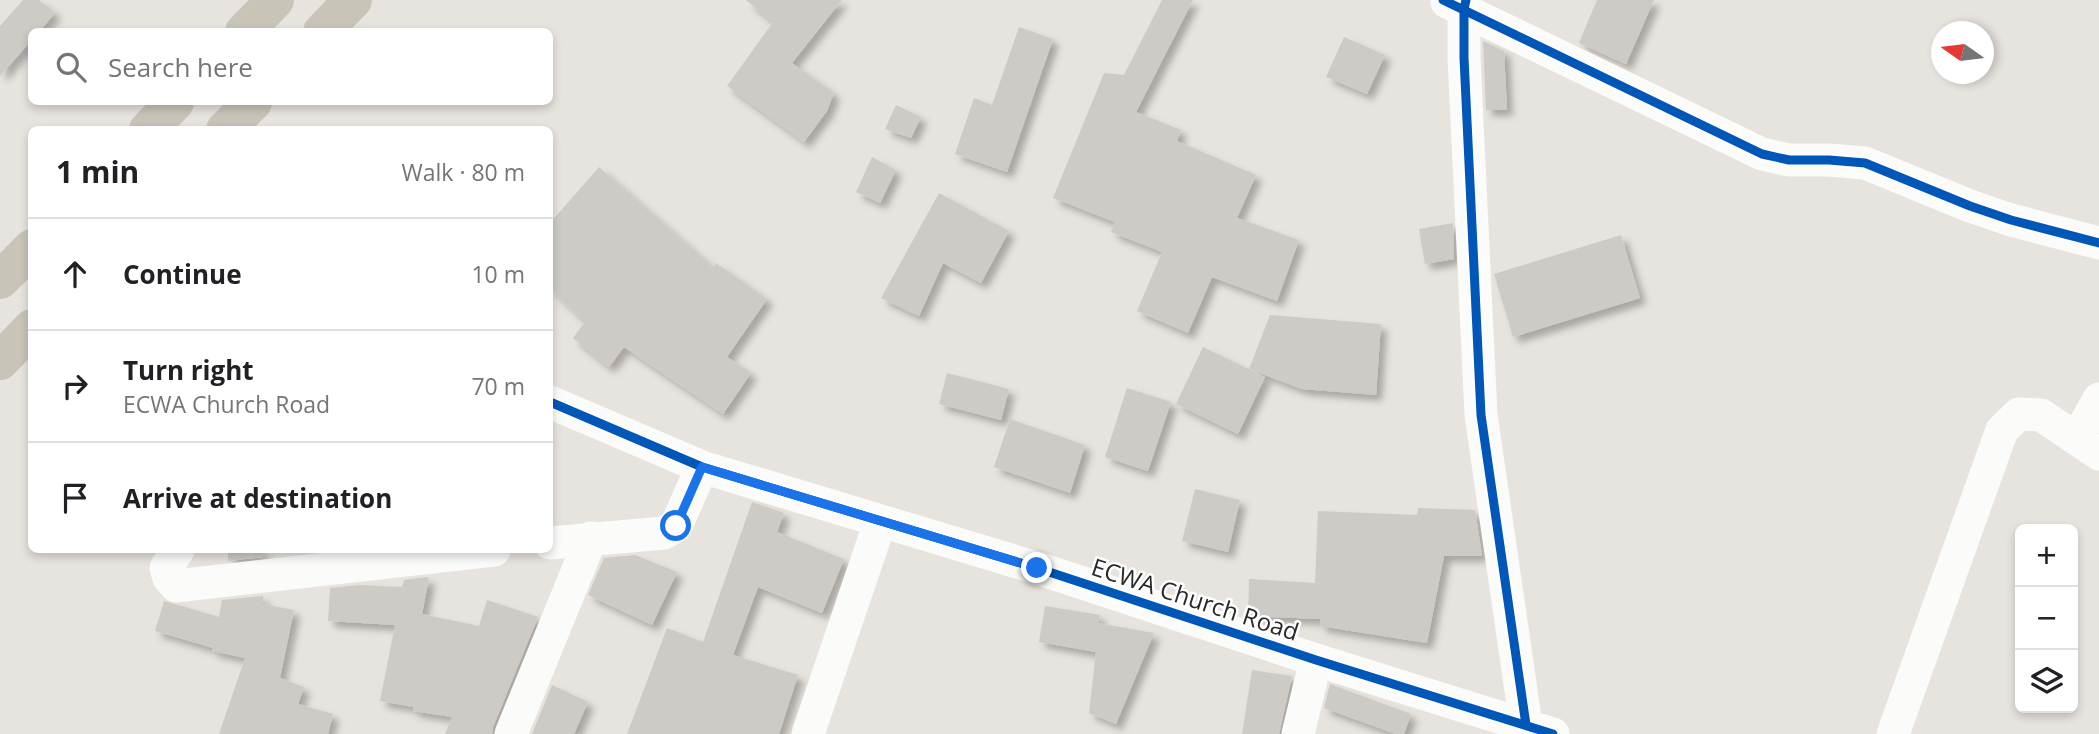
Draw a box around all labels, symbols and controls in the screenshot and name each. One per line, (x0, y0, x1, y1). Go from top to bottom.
north arrow (1931, 21, 1994, 84)
search box (28, 28, 553, 105)
icon: search (52, 48, 90, 86)
text: Search here (108, 49, 253, 85)
text: 1 min (56, 151, 139, 192)
text: Walk · 80 m (402, 156, 525, 188)
icon: ahead (56, 255, 94, 293)
text: Continue (123, 256, 242, 292)
text: 10 m (471, 258, 525, 290)
text: Turn right (123, 352, 254, 388)
icon: right (56, 367, 94, 405)
text: 70 m (471, 370, 525, 402)
text: ECWA Church Road (123, 388, 330, 420)
icon: arrive (56, 479, 94, 517)
text: Arrive at destination (123, 480, 392, 516)
route start (660, 510, 691, 541)
map controls (2015, 524, 2078, 713)
button: + (2015, 524, 2078, 587)
street label: ECWA Church Road (1088, 549, 1303, 648)
route end (1021, 552, 1052, 583)
button: − (2015, 587, 2078, 650)
button: layers (2015, 650, 2078, 713)

